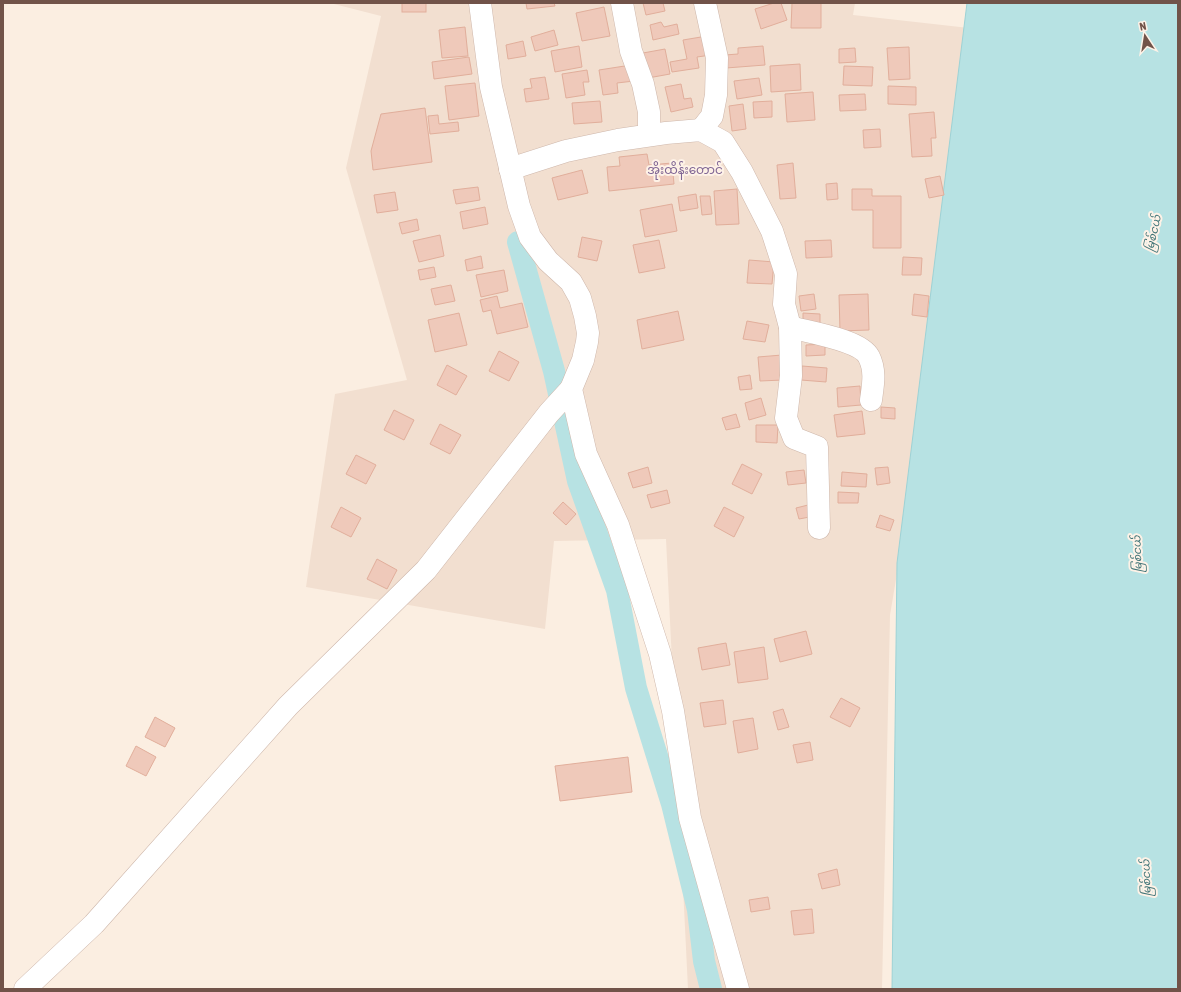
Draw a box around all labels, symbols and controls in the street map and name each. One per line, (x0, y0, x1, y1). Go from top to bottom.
north arrow (1125, 16, 1165, 56)
text: N (1138, 20, 1147, 33)
district label: အိုးထိန်းတောင် (647, 161, 723, 180)
water label: မြစ်ငယ် (1141, 212, 1167, 253)
water label: မြစ်ငယ် (1128, 534, 1148, 573)
water label: မြစ်ငယ် (1137, 858, 1157, 897)

